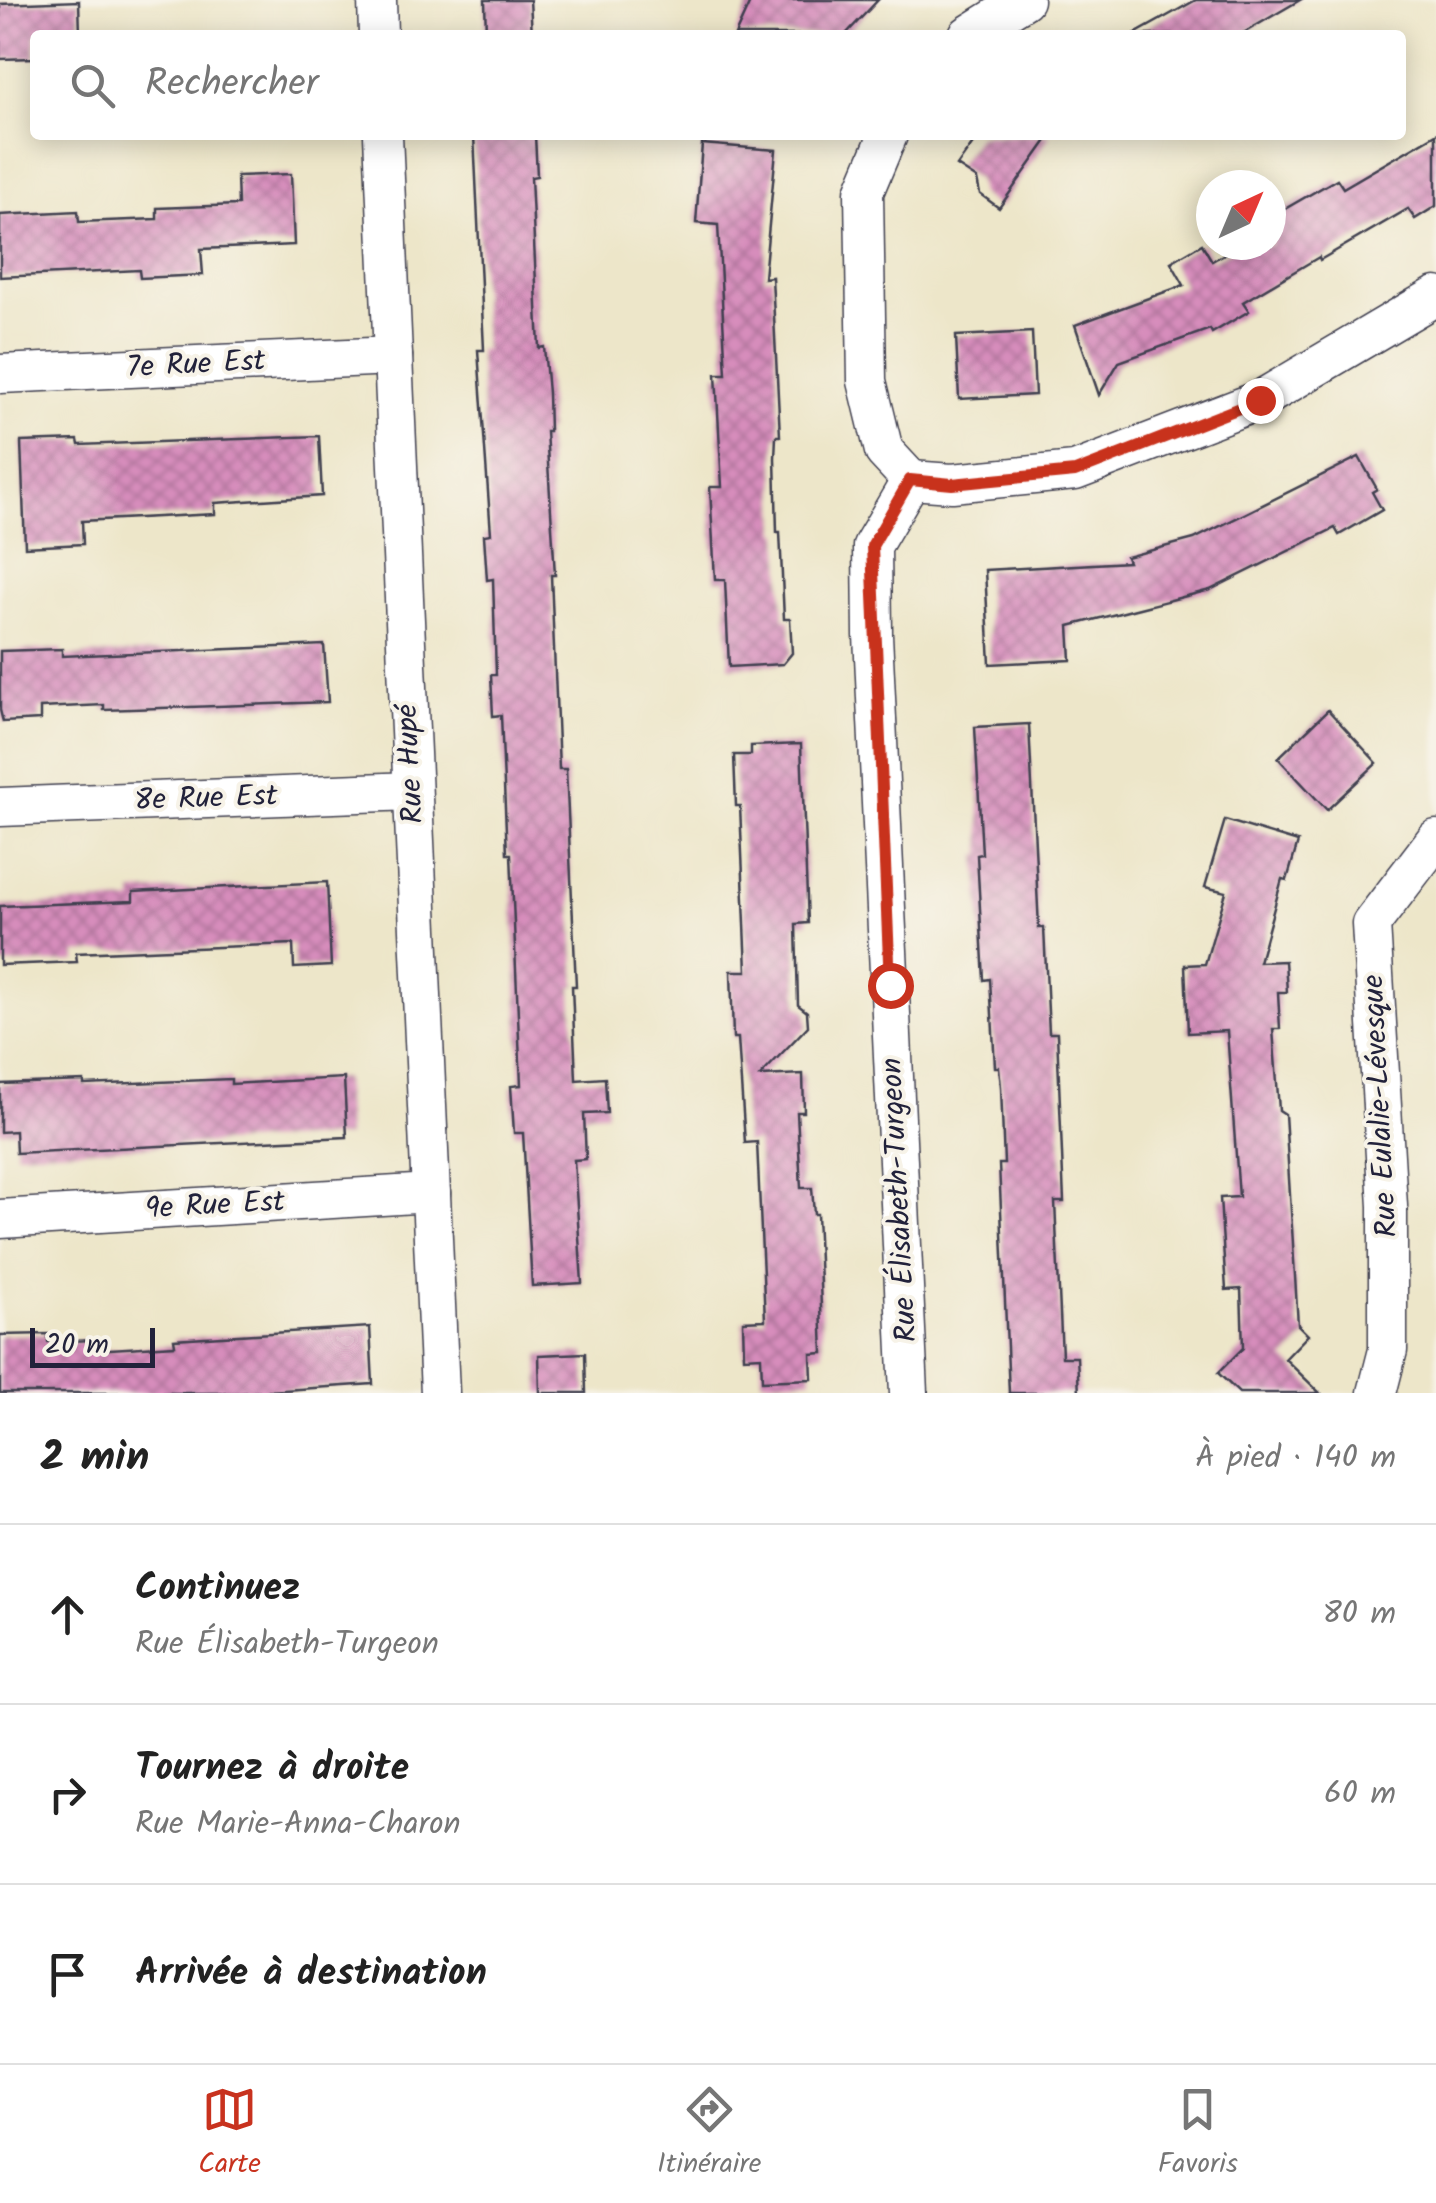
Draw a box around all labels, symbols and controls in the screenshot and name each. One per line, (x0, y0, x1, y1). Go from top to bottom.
search box (30, 30, 1406, 140)
text: Rechercher (145, 55, 318, 115)
icon: search (65, 58, 120, 113)
north arrow (1196, 170, 1286, 260)
street label: 7e Rue Est (125, 337, 267, 393)
route end (1238, 378, 1284, 424)
street label: Rue Hupé (384, 701, 438, 825)
street label: 8e Rue Est (134, 773, 279, 825)
route start (868, 963, 914, 1009)
street label: Rue Eulalie-Lévesque (1350, 973, 1412, 1239)
street label: Rue Élisabeth-Turgeon (869, 1057, 931, 1343)
street label: 9e Rue Est (144, 1178, 286, 1234)
scale bar (30, 1323, 155, 1368)
text: 20 m (45, 1323, 109, 1368)
text: 2 min (40, 1425, 149, 1492)
text: À pied · 140 m (1195, 1433, 1396, 1484)
text: Continuez (135, 1559, 300, 1619)
icon: ahead (40, 1587, 95, 1642)
text: 80 m (1322, 1589, 1396, 1640)
text: Rue Élisabeth-Turgeon (135, 1619, 439, 1670)
text: Tournez à droite (135, 1739, 409, 1799)
icon: right (40, 1767, 95, 1822)
text: 60 m (1324, 1769, 1396, 1820)
text: Rue Marie-Anna-Charon (135, 1799, 461, 1850)
text: Arrivée à destination (135, 1944, 487, 2004)
icon: arrive (40, 1947, 95, 2002)
tab: Carte (198, 2082, 261, 2187)
tab: Itinéraire (657, 2082, 761, 2187)
tab: Favoris (1158, 2082, 1238, 2187)

